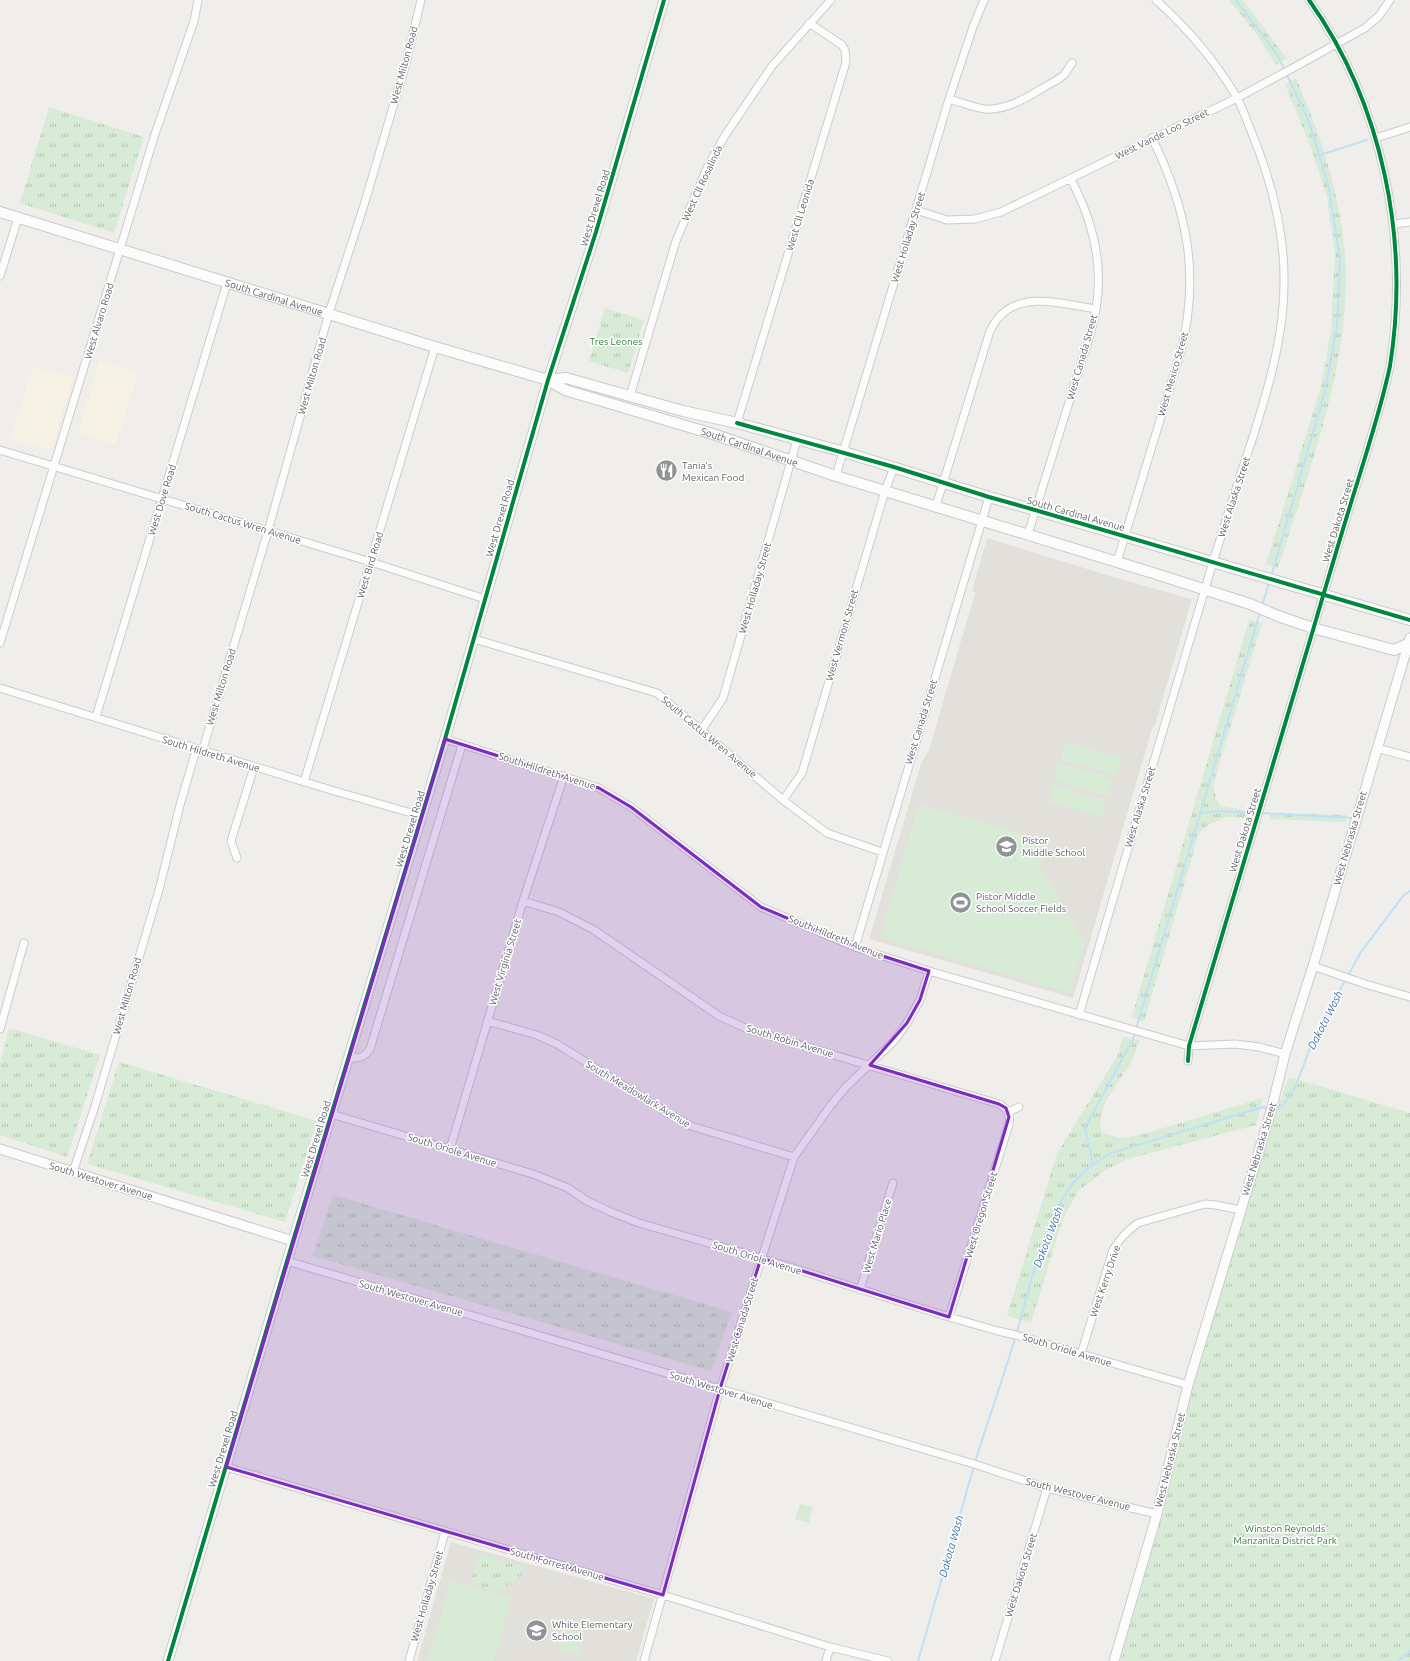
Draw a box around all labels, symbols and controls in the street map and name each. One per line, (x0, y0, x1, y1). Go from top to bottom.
street label: West Milton Road (388, 25, 420, 105)
street label: West Vande Loo Street (1113, 106, 1211, 161)
street label: West Cll Rosalinda (680, 143, 724, 223)
street label: West Drexel Road (578, 168, 612, 248)
street label: West Cll Leonida (784, 178, 816, 252)
street label: West Holladay Street (889, 190, 927, 284)
street label: South Cardinal Avenue (224, 277, 324, 317)
street label: West Alvaro Road (82, 281, 116, 361)
street label: West Canada Street (1065, 313, 1100, 401)
street label: West Mexico Street (1156, 330, 1190, 418)
street label: West Milton Road (296, 336, 328, 416)
park label: Tres Leones (589, 336, 643, 347)
street label: South Cardinal Avenue (700, 425, 799, 468)
street label: West Alaska Street (1216, 455, 1252, 539)
restaurant icon: Tania's Mexican Food (654, 458, 680, 484)
place label: Tania's Mexican Food (682, 460, 744, 483)
street label: West Dove Road (146, 463, 178, 537)
street label: West Dakota Street (1320, 477, 1356, 563)
street label: West Drexel Road (484, 478, 516, 558)
street label: South Cardinal Avenue (1026, 495, 1126, 533)
street label: South Cactus Wren Avenue (184, 500, 302, 546)
street label: West Bird Road (355, 530, 385, 600)
street label: West Holladay Street (737, 541, 773, 635)
street label: West Vermont Street (824, 588, 860, 682)
street label: West Milton Road (204, 647, 238, 727)
street label: West Canada Street (903, 678, 939, 766)
street label: South Cactus Wren Avenue (659, 694, 759, 780)
street label: South Hildreth Avenue (161, 734, 261, 774)
street label: South Hildreth Avenue (497, 750, 597, 792)
street label: West Alaska Street (1122, 765, 1158, 849)
street label: West Dakota Street (1227, 787, 1263, 873)
street label: West Drexel Road (393, 789, 427, 869)
street label: West Nebraska Street (1331, 790, 1369, 886)
school or university icon: Pistor Middle School (994, 833, 1020, 859)
place label: Pistor Middle School (1022, 835, 1086, 858)
sports icon: Pistor Middle School Soccer Fields (947, 889, 973, 915)
place label: Pistor Middle School Soccer Fields (976, 891, 1066, 914)
street label: South Hildreth Avenue (787, 913, 885, 961)
street label: West Virginia Street (487, 917, 523, 1007)
street label: West Milton Road (111, 956, 143, 1036)
water label: Dakota Wash (1305, 989, 1345, 1051)
street label: South Robin Avenue (745, 1022, 835, 1060)
street label: South Meadowlark Avenue (584, 1058, 692, 1130)
street label: West Drexel Road (299, 1099, 333, 1179)
street label: West Nebraska Street (1240, 1101, 1279, 1197)
street label: South Oriole Avenue (406, 1131, 498, 1169)
street label: South Westover Avenue (48, 1160, 154, 1202)
street label: West Oregon Street (963, 1170, 999, 1260)
street label: West Mario Place (860, 1197, 894, 1275)
water label: Dakota Wash (1031, 1205, 1065, 1269)
street label: South Oriole Avenue (711, 1239, 803, 1277)
street label: West Kerry Drive (1088, 1244, 1122, 1318)
street label: West Canada Street (724, 1276, 760, 1364)
street label: South Westover Avenue (358, 1278, 464, 1318)
street label: South Oriole Avenue (1021, 1331, 1113, 1369)
street label: South Westover Avenue (668, 1369, 774, 1411)
street label: West Drexel Road (206, 1409, 240, 1489)
street label: West Nebraska Street (1153, 1411, 1187, 1509)
street label: South Westover Avenue (1024, 1476, 1132, 1512)
water label: Dakota Wash (936, 1514, 966, 1578)
park label: Winston Reynolds Manzanita District Park (1233, 1523, 1337, 1546)
street label: West Dakota Street (1003, 1532, 1039, 1618)
street label: South Forrest Avenue (509, 1545, 605, 1583)
street label: West Holladay Street (409, 1549, 445, 1643)
school or university icon: White Elementary School (523, 1617, 549, 1643)
place label: White Elementary School (552, 1619, 633, 1642)

